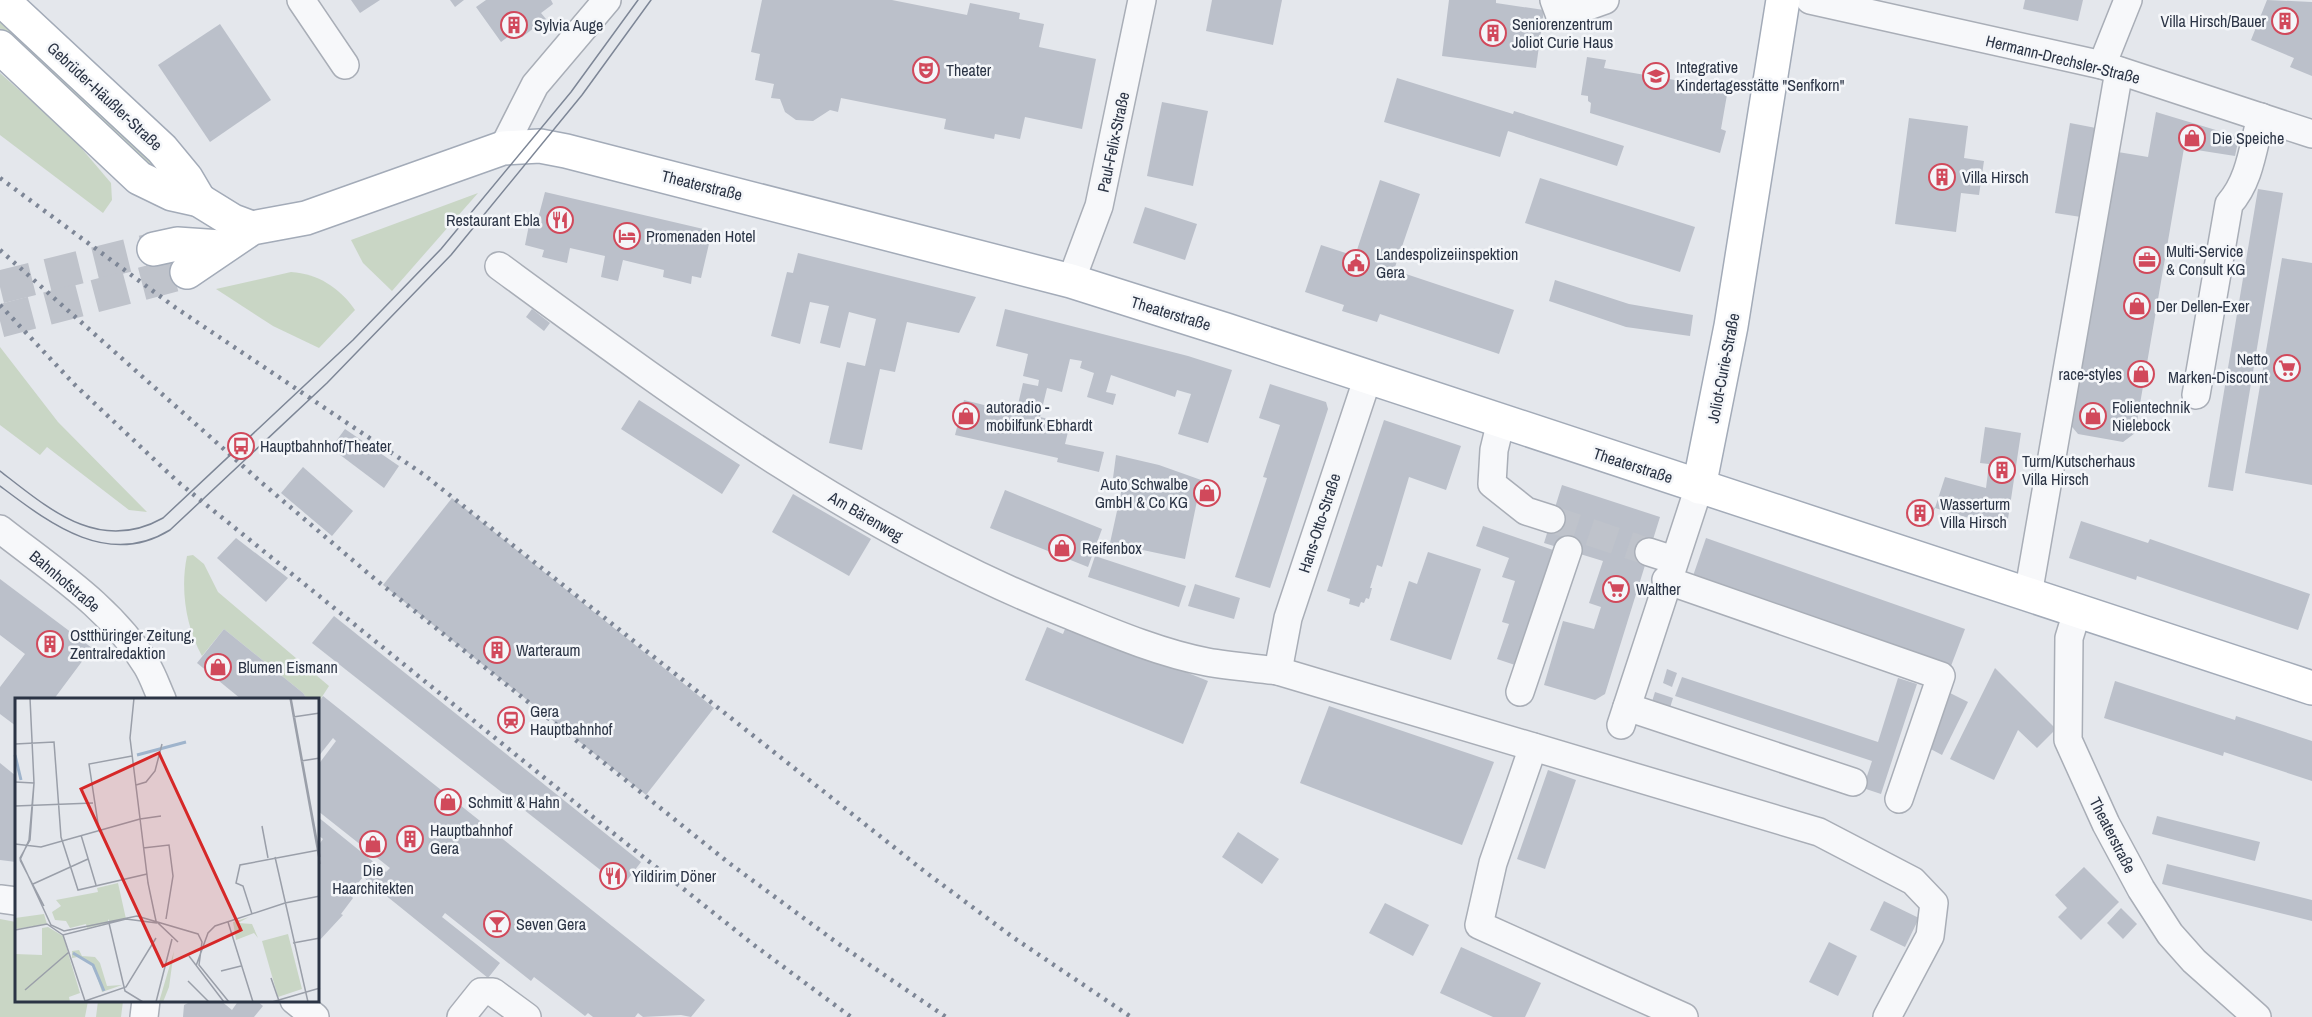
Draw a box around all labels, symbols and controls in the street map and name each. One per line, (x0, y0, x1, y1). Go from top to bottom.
building icon: Villa Hirsch/Bauer (2270, 6, 2300, 36)
building icon: Sylvia Auge (499, 10, 529, 40)
place label: Villa Hirsch/Bauer (2160, 10, 2267, 32)
place label: Seniorenzentrum Joliot Curie Haus (1512, 13, 1613, 53)
place label: Sylvia Auge (534, 14, 603, 36)
building icon: Seniorenzentrum Joliot Curie Haus (1478, 18, 1508, 48)
street label: Hermann-Drechsler-Straße (1984, 29, 2142, 89)
street label: Gebrüder-Häußler-Straße (43, 37, 167, 155)
theatre icon: Theater (911, 55, 941, 85)
place label: Integrative Kindertagesstätte "Senfkorn" (1676, 56, 1845, 96)
place label: Theater (946, 59, 992, 81)
school or university icon: Integrative Kindertagesstätte "Senfkorn" (1641, 61, 1671, 91)
street label: Paul-Felix-Straße (1092, 90, 1134, 194)
shop icon: Die Speiche (2177, 123, 2207, 153)
place label: Die Speiche (2212, 127, 2284, 149)
building icon: Villa Hirsch (1927, 162, 1957, 192)
street label: Theaterstraße (659, 164, 745, 206)
place label: Villa Hirsch (1962, 166, 2029, 188)
restaurant icon: Restaurant Ebla (545, 205, 575, 235)
place label: Restaurant Ebla (446, 209, 541, 231)
hotel icon: Promenaden Hotel (612, 221, 642, 251)
place label: Promenaden Hotel (646, 225, 755, 247)
place label: Multi-Service & Consult KG (2166, 240, 2246, 280)
place label: Landespolizeiinspektion Gera (1376, 243, 1518, 283)
office icon: Multi-Service & Consult KG (2132, 245, 2162, 275)
public building icon: Landespolizeiinspektion Gera (1341, 248, 1371, 278)
street label: Theaterstraße (1128, 290, 1214, 336)
shop icon: Der Dellen-Exer (2122, 291, 2152, 321)
place label: Der Dellen-Exer (2156, 295, 2250, 317)
street label: Joliot-Curie-Straße (1702, 311, 1744, 425)
place label: Netto Marken-Discount (2168, 348, 2268, 388)
supermarket icon: Netto Marken-Discount (2272, 353, 2302, 383)
shop icon: race-styles (2126, 359, 2156, 389)
place label: race-styles (2059, 363, 2122, 385)
place label: autoradio - mobilfunk Ebhardt (986, 396, 1093, 436)
place label: Folientechnik Nielebock (2112, 396, 2191, 436)
shop icon: autoradio - mobilfunk Ebhardt (951, 401, 981, 431)
shop icon: Folientechnik Nielebock (2078, 401, 2108, 431)
bus stop icon: Hauptbahnhof/Theater (226, 431, 256, 461)
place label: Hauptbahnhof/Theater (260, 435, 392, 457)
street label: Theaterstraße (1590, 442, 1676, 488)
place label: Turm/Kutscherhaus Villa Hirsch (2022, 450, 2135, 490)
building icon: Turm/Kutscherhaus Villa Hirsch (1987, 455, 2017, 485)
street label: Hans-Otto-Straße (1293, 470, 1345, 576)
place label: Auto Schwalbe GmbH & Co KG (1095, 473, 1188, 513)
shop icon: Auto Schwalbe GmbH & Co KG (1192, 478, 1222, 508)
street label: Am Bärenweg (824, 485, 908, 546)
place label: Wasserturm Villa Hirsch (1940, 493, 2010, 533)
building icon: Wasserturm Villa Hirsch (1905, 498, 1935, 528)
shop icon: Reifenbox (1047, 533, 1077, 563)
place label: Reifenbox (1082, 537, 1142, 559)
street label: Bahnhofstraße (25, 545, 105, 617)
supermarket icon: Walther (1601, 574, 1631, 604)
place label: Walther (1636, 578, 1681, 600)
place label: Ostthüringer Zeitung, Zentralredaktion (70, 624, 195, 664)
building icon: Ostthüringer Zeitung, Zentralredaktion (35, 629, 65, 659)
building icon: Warteraum (482, 635, 512, 665)
place label: Warteraum (516, 639, 580, 661)
shop icon: Blumen Eismann (203, 652, 233, 682)
place label: Blumen Eismann (238, 656, 338, 678)
inset map (15, 698, 320, 1002)
place label: Gera Hauptbahnhof (530, 700, 613, 740)
station icon: Gera Hauptbahnhof (496, 705, 526, 735)
shop icon: Schmitt & Hahn (433, 787, 463, 817)
place label: Schmitt & Hahn (468, 791, 560, 813)
street label: Theaterstraße (2084, 793, 2142, 877)
place label: Hauptbahnhof Gera (430, 819, 513, 859)
building icon: Hauptbahnhof Gera (395, 824, 425, 854)
shop icon: Die Haarchitekten (358, 829, 388, 859)
place label: Die Haarchitekten (332, 859, 414, 899)
restaurant icon: Yildirim Döner (598, 861, 628, 891)
place label: Yildirim Döner (632, 865, 717, 887)
bar icon: Seven Gera (482, 909, 512, 939)
place label: Seven Gera (516, 913, 587, 935)

